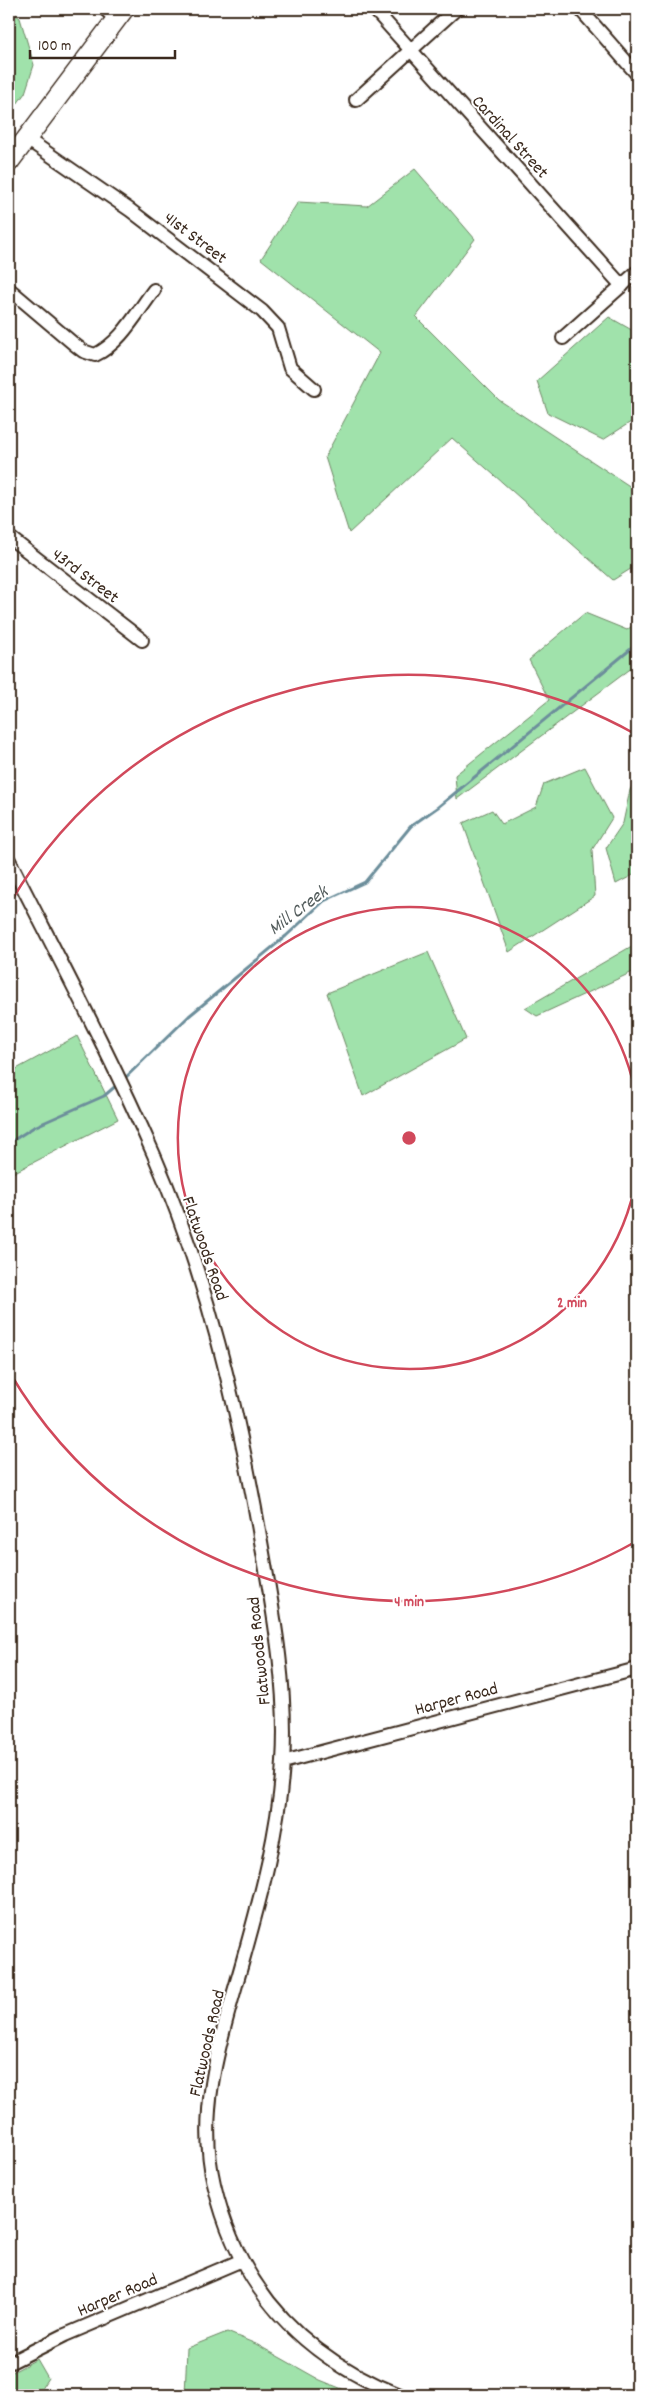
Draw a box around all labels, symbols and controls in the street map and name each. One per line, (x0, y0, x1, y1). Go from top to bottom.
scale bar (30, 28, 175, 60)
text: 100 m (38, 36, 71, 58)
street label: Cardinal Street (465, 90, 554, 185)
street label: 41st Street (158, 207, 232, 271)
street label: 43rd Street (46, 543, 124, 611)
water label: Mill Creek (263, 879, 337, 943)
centre of rings (400, 1129, 418, 1147)
street label: Flatwoods Road (174, 1193, 233, 1304)
text: 2 min (557, 1293, 587, 1315)
text: 4 min (394, 1592, 424, 1614)
street label: Flatwoods Road (242, 1595, 279, 1706)
street label: Harper Road (412, 1677, 501, 1723)
street label: Flatwoods Road (184, 1988, 233, 2099)
street label: Harper Road (74, 2268, 162, 2324)

